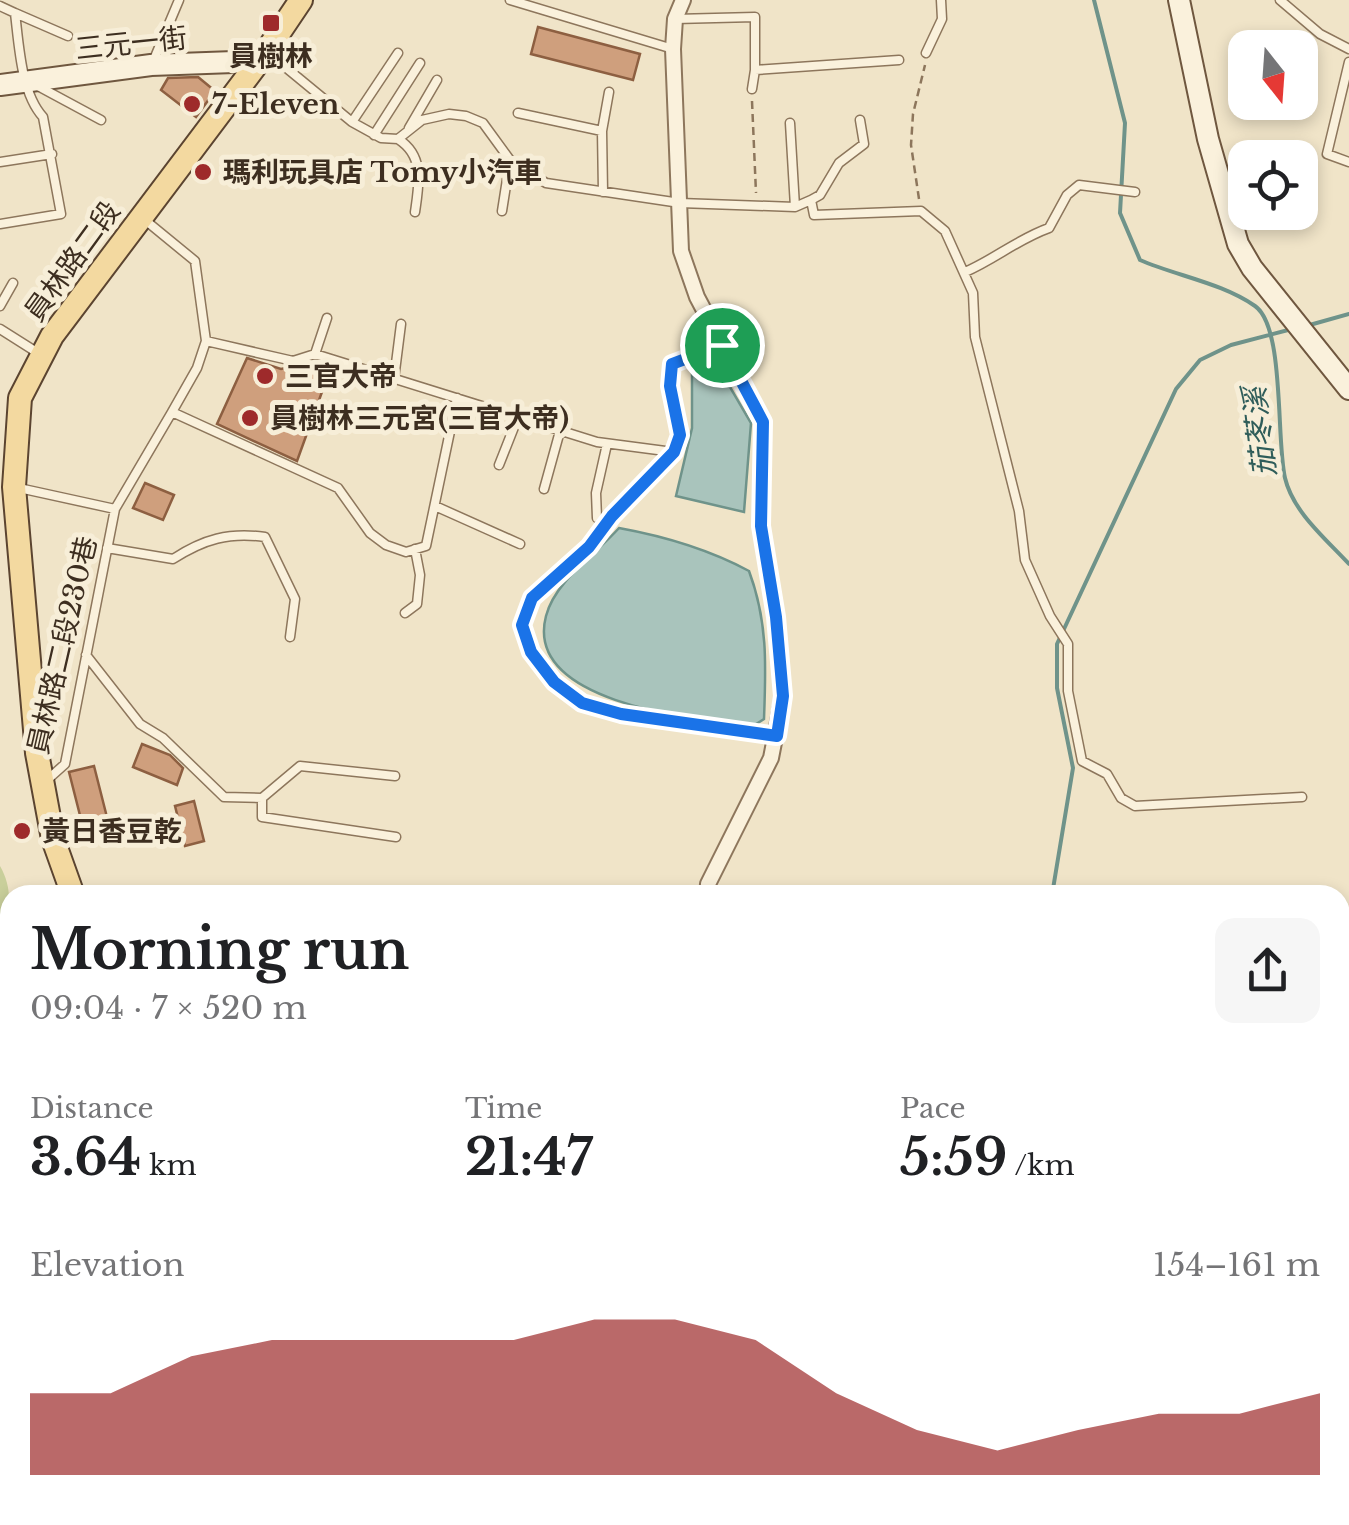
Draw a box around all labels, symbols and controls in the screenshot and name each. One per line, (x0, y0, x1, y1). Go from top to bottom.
marker: 員樹林 (260, 12, 282, 34)
street label: 三元一街 (74, 20, 189, 67)
north arrow (1228, 30, 1318, 120)
map controls (1228, 30, 1318, 230)
place label: 員樹林 (229, 39, 313, 74)
place label: 7-Eleven (212, 87, 339, 122)
marker: 7-Eleven (181, 93, 203, 115)
button: locate (1228, 140, 1318, 230)
place label: 瑪利玩具店 Tomy小汽車 (223, 155, 542, 190)
marker: 瑪利玩具店 Tomy小汽車 (192, 161, 214, 183)
street label: 員林路二段 (17, 194, 128, 328)
pin (680, 303, 765, 388)
icon: arrive (695, 318, 750, 373)
place label: 三官大帝 (285, 359, 397, 394)
marker: 三官大帝 (254, 365, 276, 387)
water label: 茄苳溪 (1235, 381, 1283, 479)
place label: 員樹林三元宮(三官大帝) (270, 401, 569, 436)
marker: 員樹林三元宮(三官大帝) (239, 407, 261, 429)
street label: 員林路二段230巷 (20, 533, 105, 757)
place label: 黃日香豆乾 (42, 814, 182, 849)
marker: 黃日香豆乾 (11, 820, 33, 842)
text: Morning run (30, 916, 409, 984)
button: share (1215, 918, 1320, 1023)
text: 09:04 · 7 × 520 m (30, 988, 307, 1028)
text: Distance (30, 1091, 153, 1126)
text: Time (465, 1091, 542, 1126)
text: Pace (900, 1091, 965, 1126)
text: 3.64 (30, 1126, 141, 1189)
text: 21:47 (465, 1126, 593, 1189)
text: 5:59 (900, 1126, 1007, 1189)
text: km (141, 1148, 196, 1183)
text: /km (1007, 1148, 1075, 1183)
text: Elevation (30, 1245, 184, 1285)
text: 154–161 m (1153, 1245, 1320, 1285)

